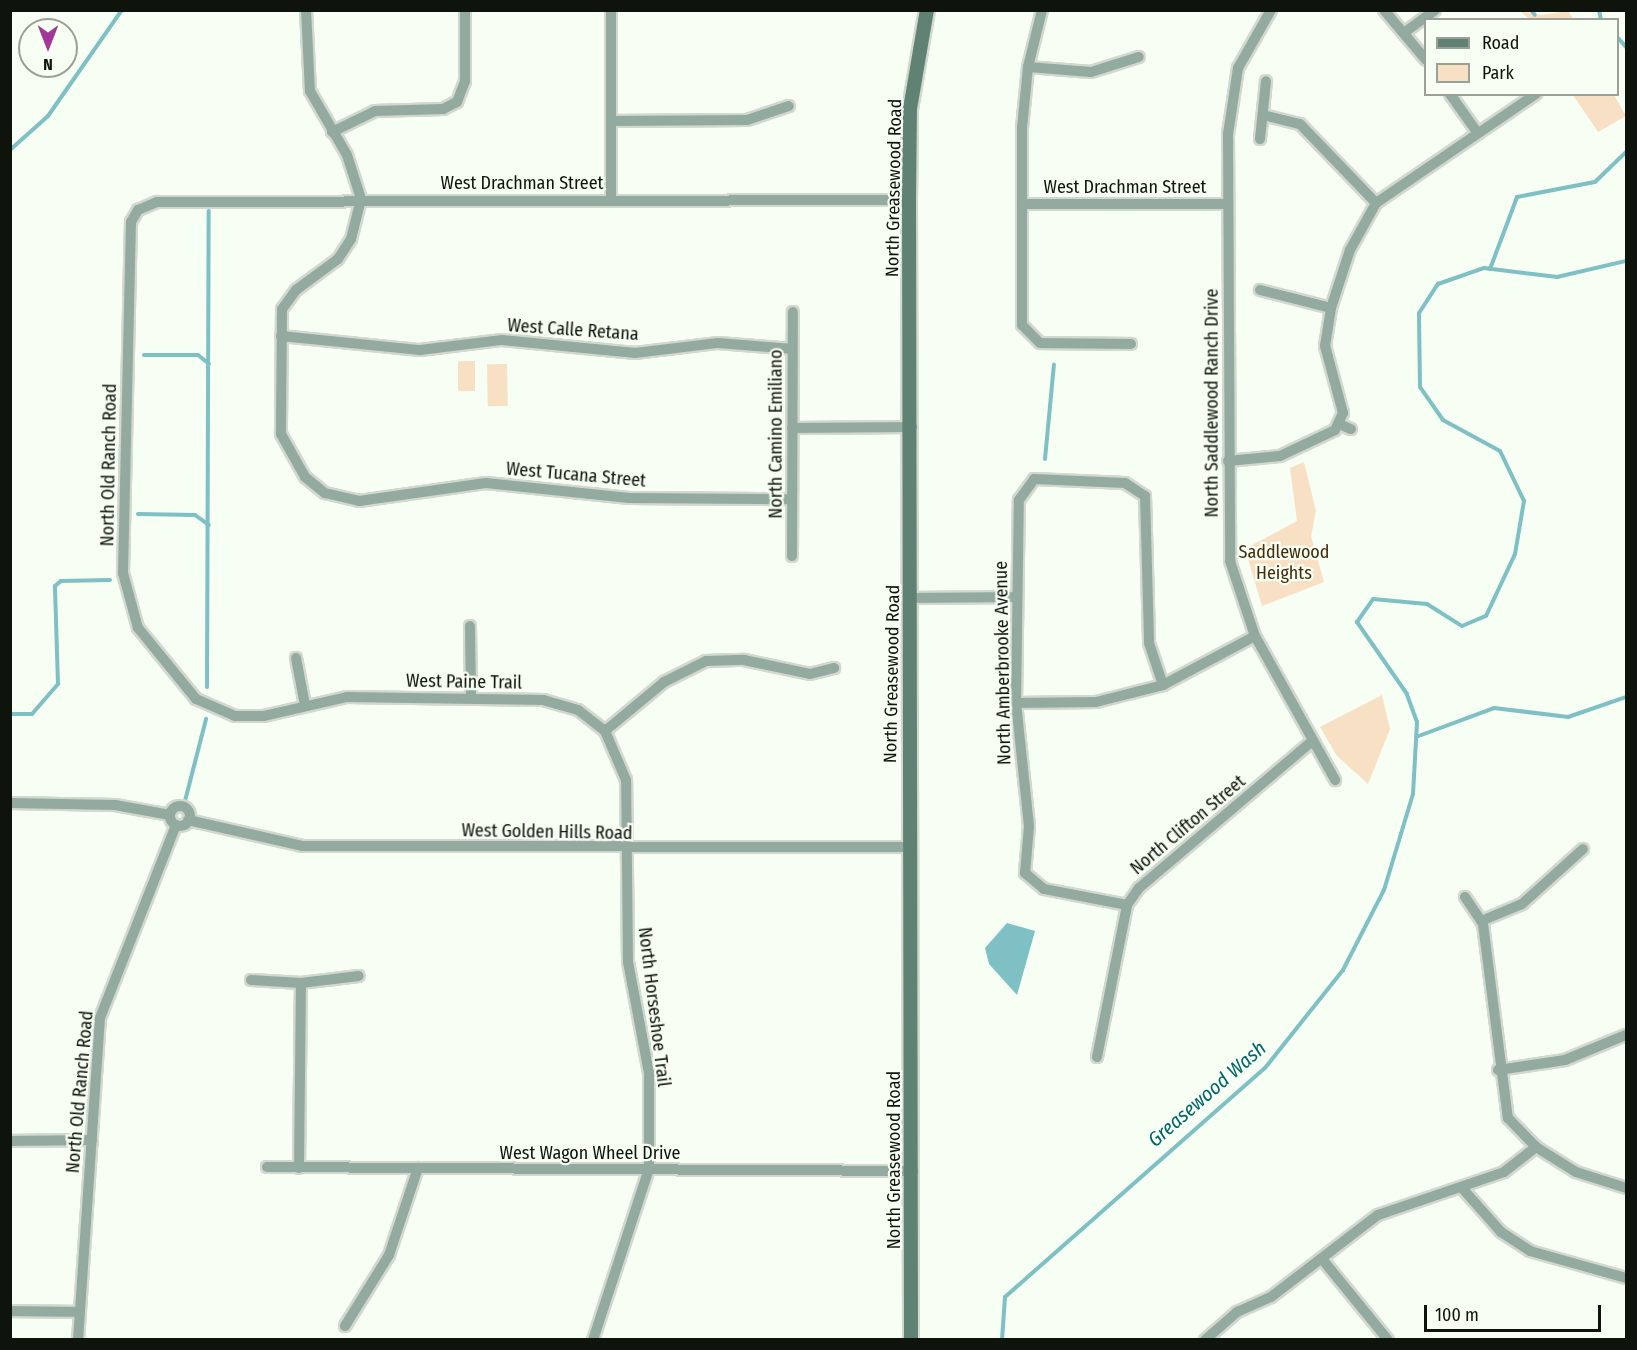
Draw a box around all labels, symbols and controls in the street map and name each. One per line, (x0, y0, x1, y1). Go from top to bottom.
north arrow (18, 18, 78, 78)
legend (1424, 18, 1619, 96)
text: Road (1482, 32, 1519, 54)
text: N (43, 55, 53, 74)
text: Park (1482, 62, 1514, 84)
street label: North Greasewood Road (882, 99, 906, 277)
street label: West Drachman Street (441, 172, 603, 194)
street label: West Drachman Street (1044, 176, 1206, 198)
street label: North Saddlewood Ranch Drive (1201, 289, 1223, 517)
street label: West Calle Retana (507, 315, 639, 345)
street label: North Camino Emiliano (765, 349, 787, 519)
street label: North Old Ranch Road (97, 383, 121, 547)
street label: West Tucana Street (505, 458, 647, 492)
park label: Saddlewood Heights (1239, 542, 1329, 584)
street label: North Amberbrooke Avenue (990, 561, 1016, 765)
street label: North Greasewood Road (880, 585, 904, 763)
street label: West Paine Trail (406, 670, 522, 694)
street label: North Clifton Street (1126, 771, 1250, 879)
street label: West Golden Hills Road (461, 820, 633, 844)
street label: North Horseshoe Trail (633, 926, 675, 1088)
street label: North Old Ranch Road (62, 1010, 98, 1174)
water label: Greasewood Wash (1143, 1036, 1271, 1152)
street label: North Greasewood Road (883, 1071, 905, 1249)
street label: West Wagon Wheel Drive (500, 1142, 680, 1164)
scale bar (1427, 1293, 1604, 1331)
text: 100 m (1435, 1304, 1479, 1326)

